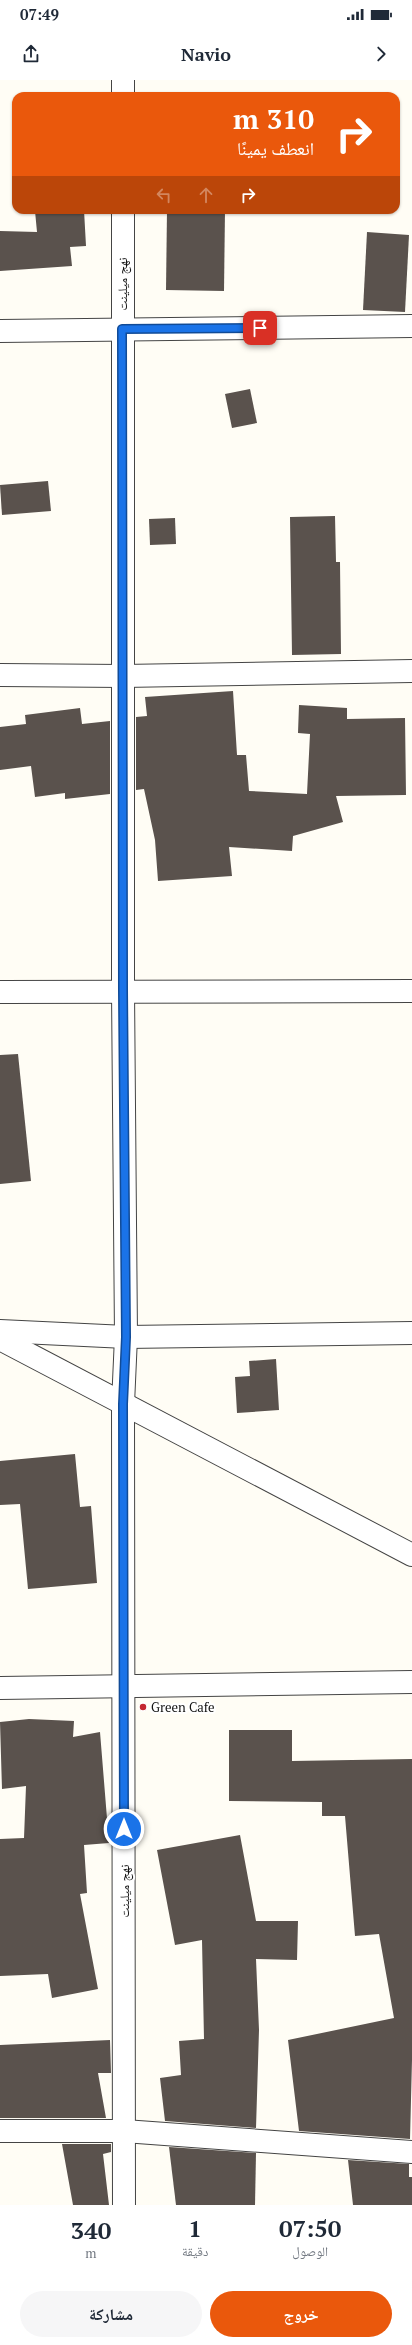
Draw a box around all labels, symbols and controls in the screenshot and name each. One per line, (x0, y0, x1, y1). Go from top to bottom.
text: 07:49 (20, 4, 59, 24)
text: Navio (181, 42, 231, 66)
icon: share (20, 43, 42, 65)
icon: forward (370, 43, 392, 65)
text: 310 m (233, 100, 314, 137)
icon: right (328, 108, 380, 160)
text: انعطف يمينًا (237, 136, 314, 160)
icon: left (153, 184, 175, 206)
icon: ahead (195, 184, 217, 206)
icon: right (237, 184, 259, 206)
street label: نهج ميلينت (113, 257, 132, 311)
pin (243, 311, 277, 345)
icon: arrive (249, 317, 271, 339)
place label: Green Cafe (151, 1698, 215, 1716)
marker: Green Cafe (138, 1702, 148, 1712)
position arrow (103, 1808, 145, 1850)
street label: نهج ميلينت (115, 1864, 134, 1918)
text: 1 (188, 2212, 202, 2244)
text: 07:50 (279, 2212, 341, 2244)
text: 340 (71, 2214, 111, 2246)
text: دقيقة (182, 2242, 208, 2260)
text: الوصول (292, 2242, 328, 2260)
text: m (85, 2244, 97, 2262)
button: مشاركة (20, 2291, 202, 2337)
button: خروج (210, 2291, 392, 2337)

